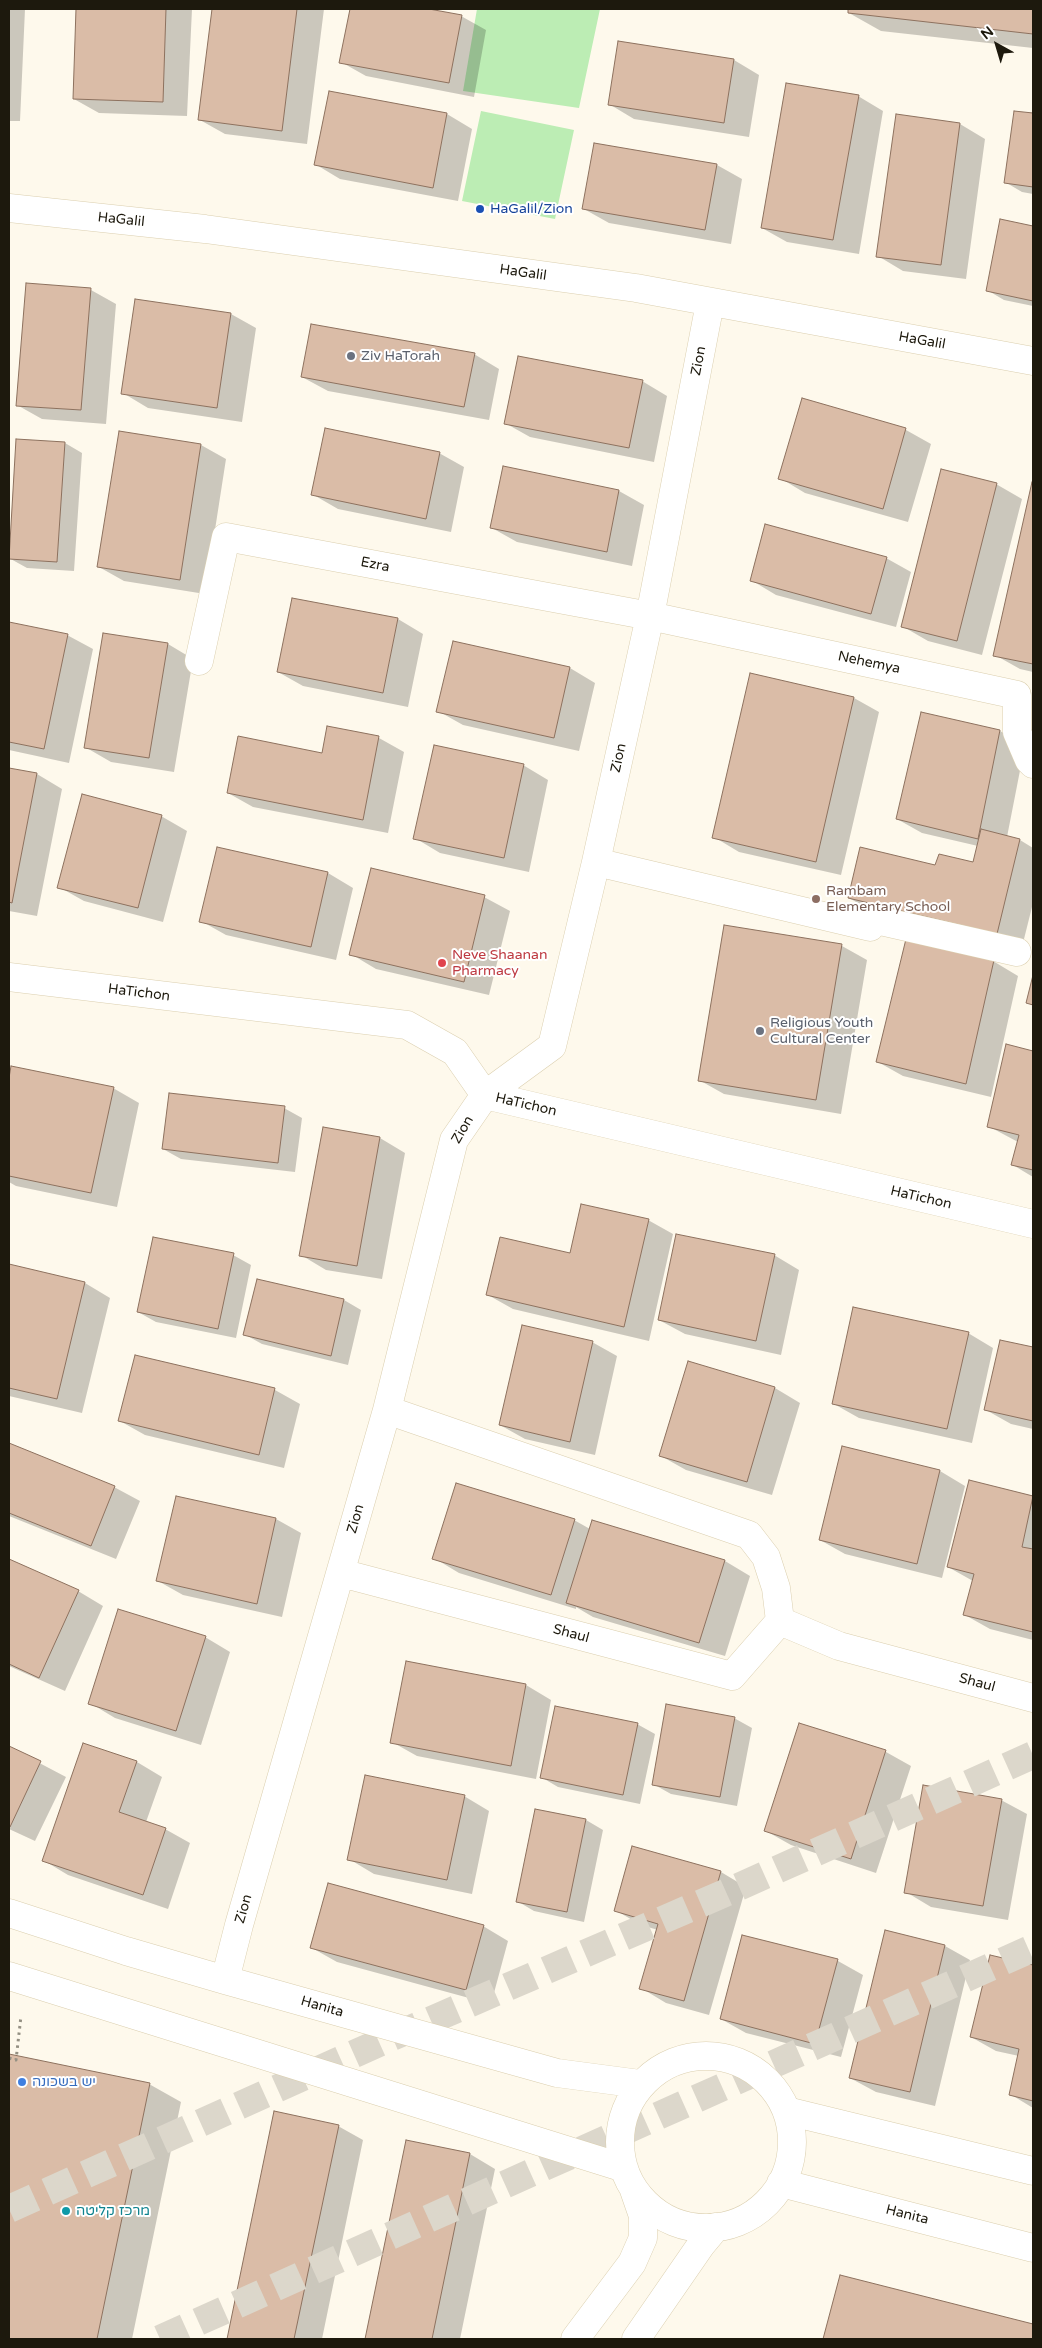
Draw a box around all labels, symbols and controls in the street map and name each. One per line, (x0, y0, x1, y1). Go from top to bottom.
north arrow (972, 20, 1022, 70)
text: N (978, 23, 997, 43)
place label: HaGalil/Zion (490, 201, 573, 217)
marker: HaGalil/Zion (474, 203, 486, 215)
street label: HaGalil (97, 209, 145, 231)
street label: HaGalil (498, 261, 548, 285)
street label: HaGalil (897, 329, 947, 353)
street label: Zion (688, 345, 710, 377)
place label: Ziv HaTorah (361, 348, 440, 364)
marker: Ziv HaTorah (345, 350, 357, 362)
street label: Ezra (359, 554, 391, 576)
street label: Nehemya (836, 648, 902, 678)
street label: Zion (608, 742, 630, 774)
place label: Rambam Elementary School (826, 883, 950, 916)
marker: Rambam Elementary School (810, 893, 822, 905)
place label: Neve Shaanan Pharmacy (452, 947, 547, 980)
marker: Neve Shaanan Pharmacy (436, 957, 448, 969)
street label: HaTichon (107, 981, 171, 1005)
place label: Religious Youth Cultural Center (770, 1015, 873, 1048)
marker: Religious Youth Cultural Center (754, 1025, 766, 1037)
street label: HaTichon (494, 1090, 558, 1120)
street label: Zion (448, 1113, 478, 1147)
street label: HaTichon (889, 1183, 953, 1213)
street label: Zion (344, 1503, 368, 1535)
street label: Shaul (551, 1621, 591, 1647)
street label: Shaul (957, 1670, 997, 1696)
street label: Zion (232, 1893, 256, 1925)
street label: Hanita (299, 1993, 345, 2021)
place label: יש בשכונה (32, 2074, 96, 2090)
marker: יש בשכונה (16, 2076, 28, 2088)
street label: Hanita (884, 2202, 930, 2228)
place label: מרכז קליטה (76, 2203, 150, 2219)
marker: מרכז קליטה (60, 2205, 72, 2217)

